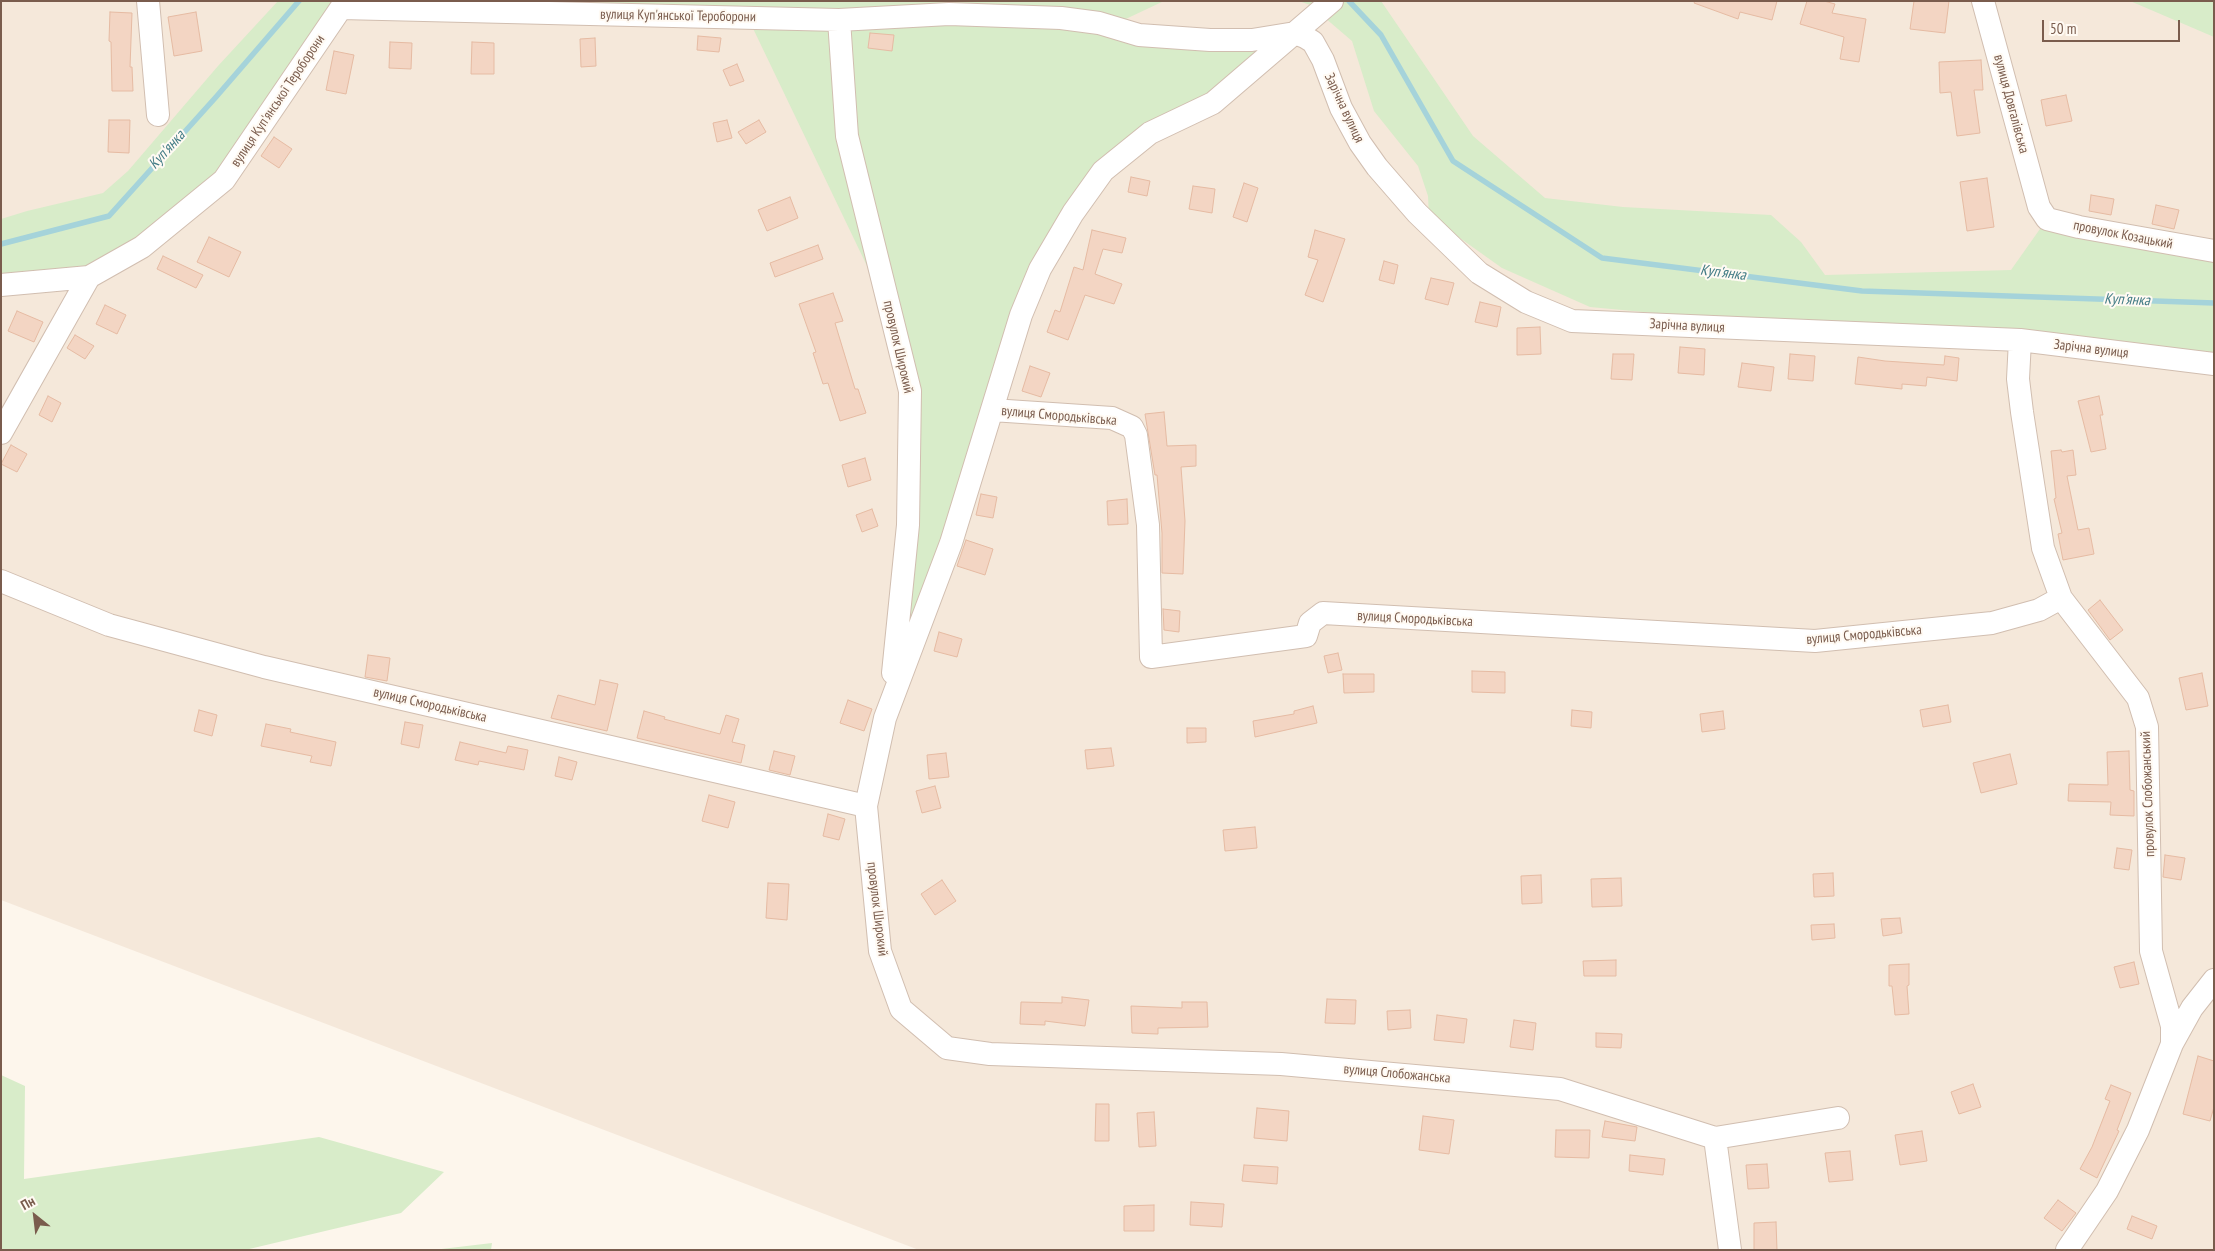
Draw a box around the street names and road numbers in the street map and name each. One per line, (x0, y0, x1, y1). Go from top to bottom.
street label: вулиця Куп'янської Тероборони (600, 6, 756, 26)
street label: вулиця Куп'янської Тероборони (227, 32, 329, 170)
street label: вулиця Довгалівська (1990, 53, 2032, 155)
street label: Зарічна вулиця (1321, 70, 1367, 146)
street label: провулок Козацький (2072, 217, 2174, 253)
street label: провулок Широкий (879, 299, 917, 395)
street label: Зарічна вулиця (1649, 316, 1725, 336)
street label: Зарічна вулиця (2053, 336, 2129, 362)
street label: вулиця Смородьківська (1001, 403, 1117, 429)
street label: вулиця Смородьківська (1357, 608, 1473, 630)
street label: вулиця Смородьківська (1806, 622, 1922, 648)
street label: вулиця Смородьківська (372, 684, 488, 726)
street label: провулок Слобожанський (2137, 731, 2159, 857)
street label: провулок Широкий (863, 861, 891, 957)
street label: вулиця Слобожанська (1343, 1061, 1451, 1087)

